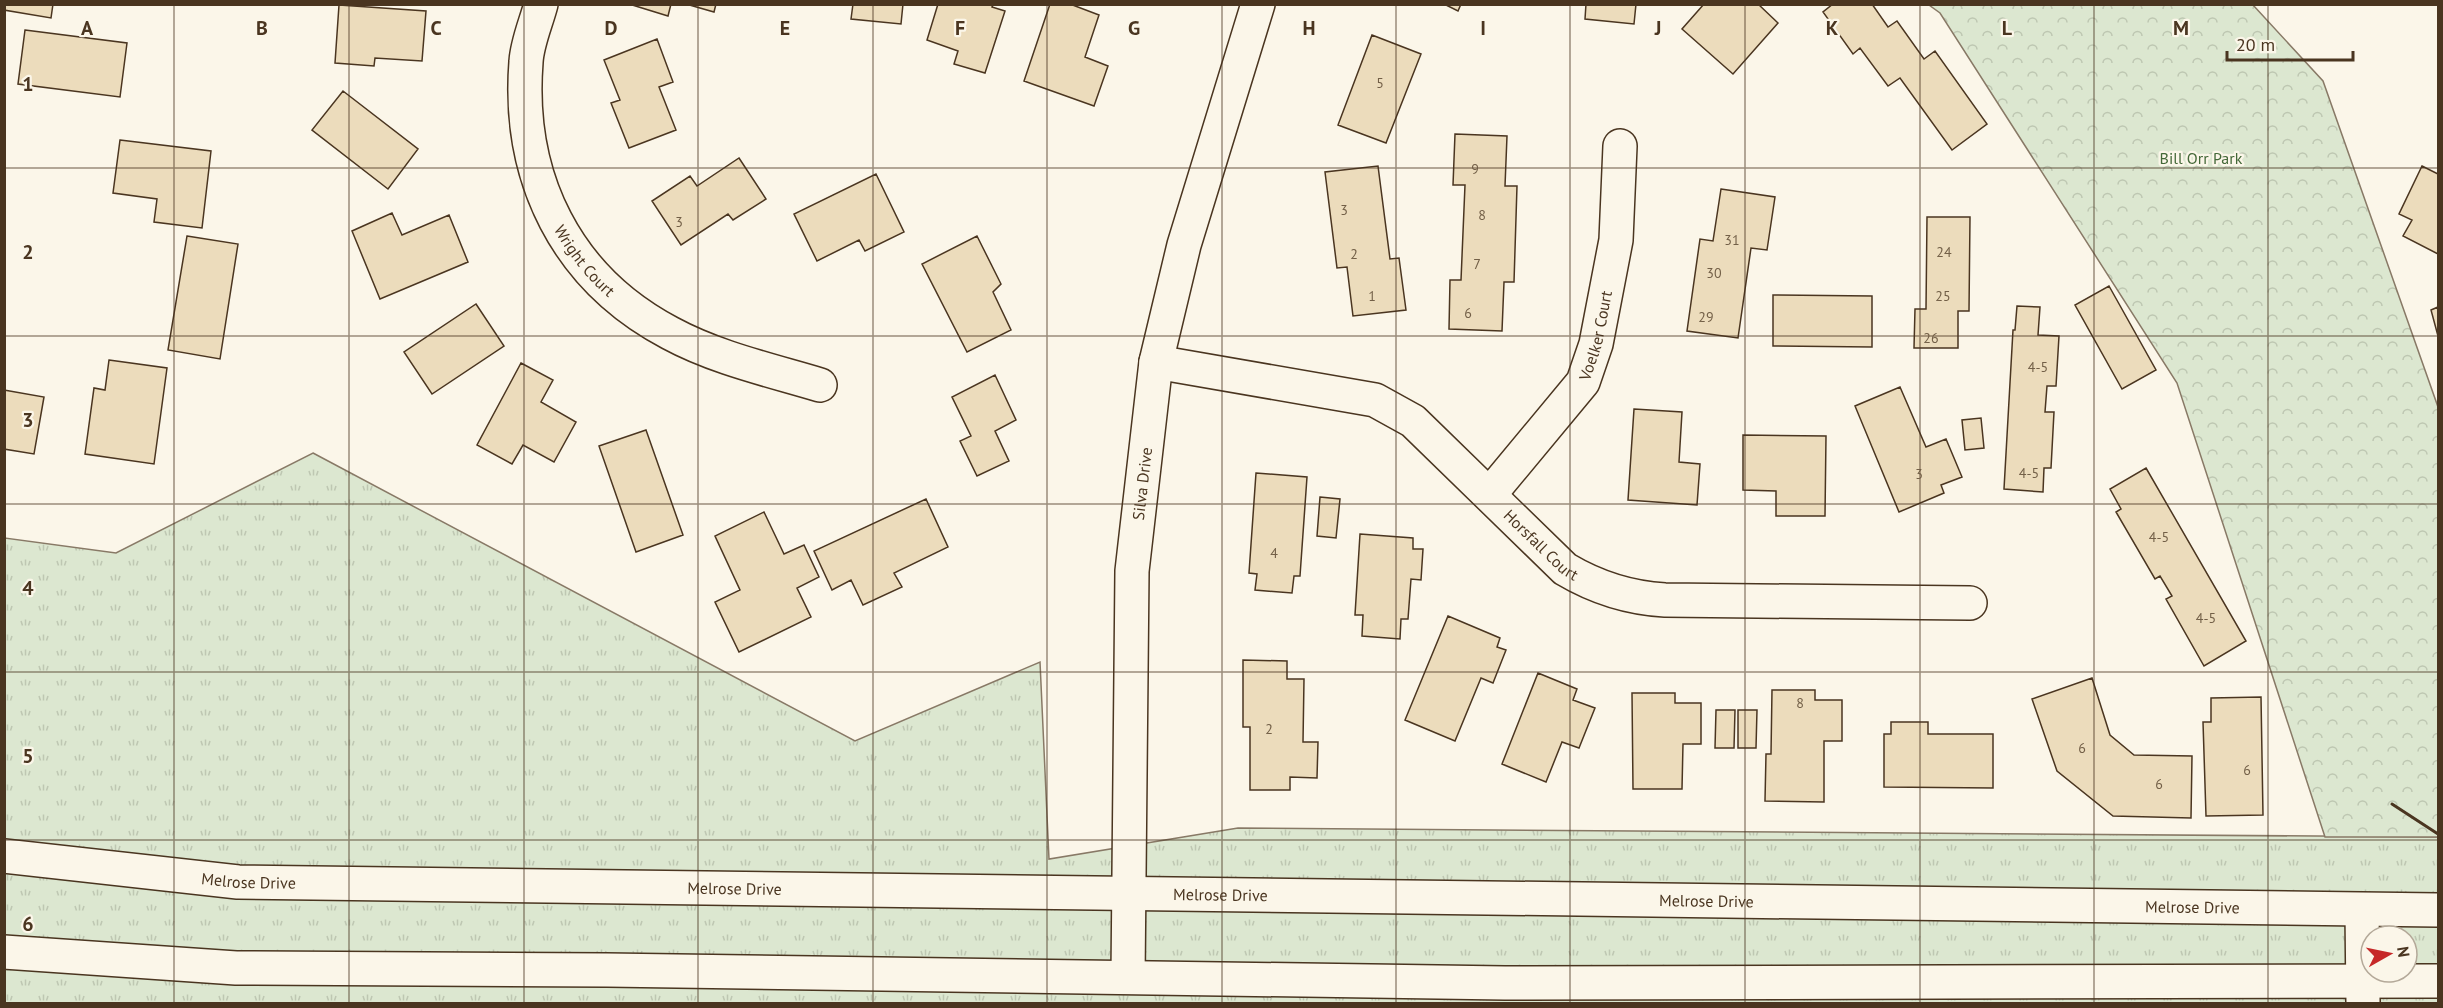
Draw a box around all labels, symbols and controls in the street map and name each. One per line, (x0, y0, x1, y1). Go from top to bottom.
text: A (81, 15, 94, 41)
text: B (256, 15, 268, 41)
text: C (430, 15, 442, 41)
text: D (605, 15, 618, 41)
text: E (780, 15, 790, 41)
text: F (955, 15, 965, 41)
text: G (1128, 15, 1140, 41)
text: H (1302, 15, 1316, 41)
text: I (1480, 15, 1486, 41)
text: J (1654, 15, 1661, 41)
text: K (1826, 15, 1839, 41)
text: L (2002, 15, 2013, 41)
text: M (2173, 15, 2189, 41)
scale bar (2227, 24, 2353, 62)
text: 20 m (2236, 33, 2275, 56)
text: 1 (22, 71, 34, 97)
house number: 5 (1376, 74, 1384, 92)
park label: Bill Orr Park (2160, 148, 2243, 168)
house number: 9 (1471, 160, 1479, 178)
house number: 3 (1340, 201, 1348, 219)
house number: 8 (1478, 206, 1486, 224)
house number: 3 (675, 213, 683, 231)
street label: Wright Court (550, 221, 620, 301)
house number: 31 (1724, 231, 1740, 249)
text: 2 (22, 239, 34, 265)
house number: 24 (1936, 243, 1952, 261)
house number: 2 (1350, 245, 1358, 263)
house number: 7 (1473, 255, 1481, 273)
house number: 30 (1706, 264, 1722, 282)
house number: 1 (1368, 287, 1376, 305)
house number: 25 (1935, 287, 1951, 305)
street label: Voelker Court (1574, 288, 1616, 384)
house number: 6 (1464, 304, 1472, 322)
house number: 29 (1698, 308, 1714, 326)
house number: 26 (1923, 329, 1939, 347)
house number: 4-5 (2028, 358, 2048, 376)
text: 3 (22, 407, 34, 433)
street label: Silva Drive (1128, 446, 1156, 521)
house number: 4-5 (2019, 464, 2039, 482)
house number: 3 (1915, 465, 1923, 483)
street label: Horsfall Court (1500, 505, 1582, 585)
house number: 4-5 (2149, 528, 2169, 546)
house number: 4 (1270, 544, 1278, 562)
text: 4 (22, 575, 34, 601)
house number: 4-5 (2196, 609, 2216, 627)
house number: 8 (1796, 694, 1804, 712)
house number: 2 (1265, 720, 1273, 738)
house number: 6 (2078, 739, 2086, 757)
text: 5 (22, 743, 34, 769)
house number: 6 (2243, 761, 2251, 779)
house number: 6 (2155, 775, 2163, 793)
street label: Melrose Drive (200, 868, 296, 893)
street label: Melrose Drive (687, 878, 782, 899)
street label: Melrose Drive (1173, 884, 1268, 905)
street label: Melrose Drive (1659, 890, 1754, 911)
street label: Melrose Drive (2145, 896, 2240, 917)
text: 6 (22, 911, 34, 937)
north arrow (2359, 924, 2419, 984)
text: N (2393, 945, 2415, 958)

